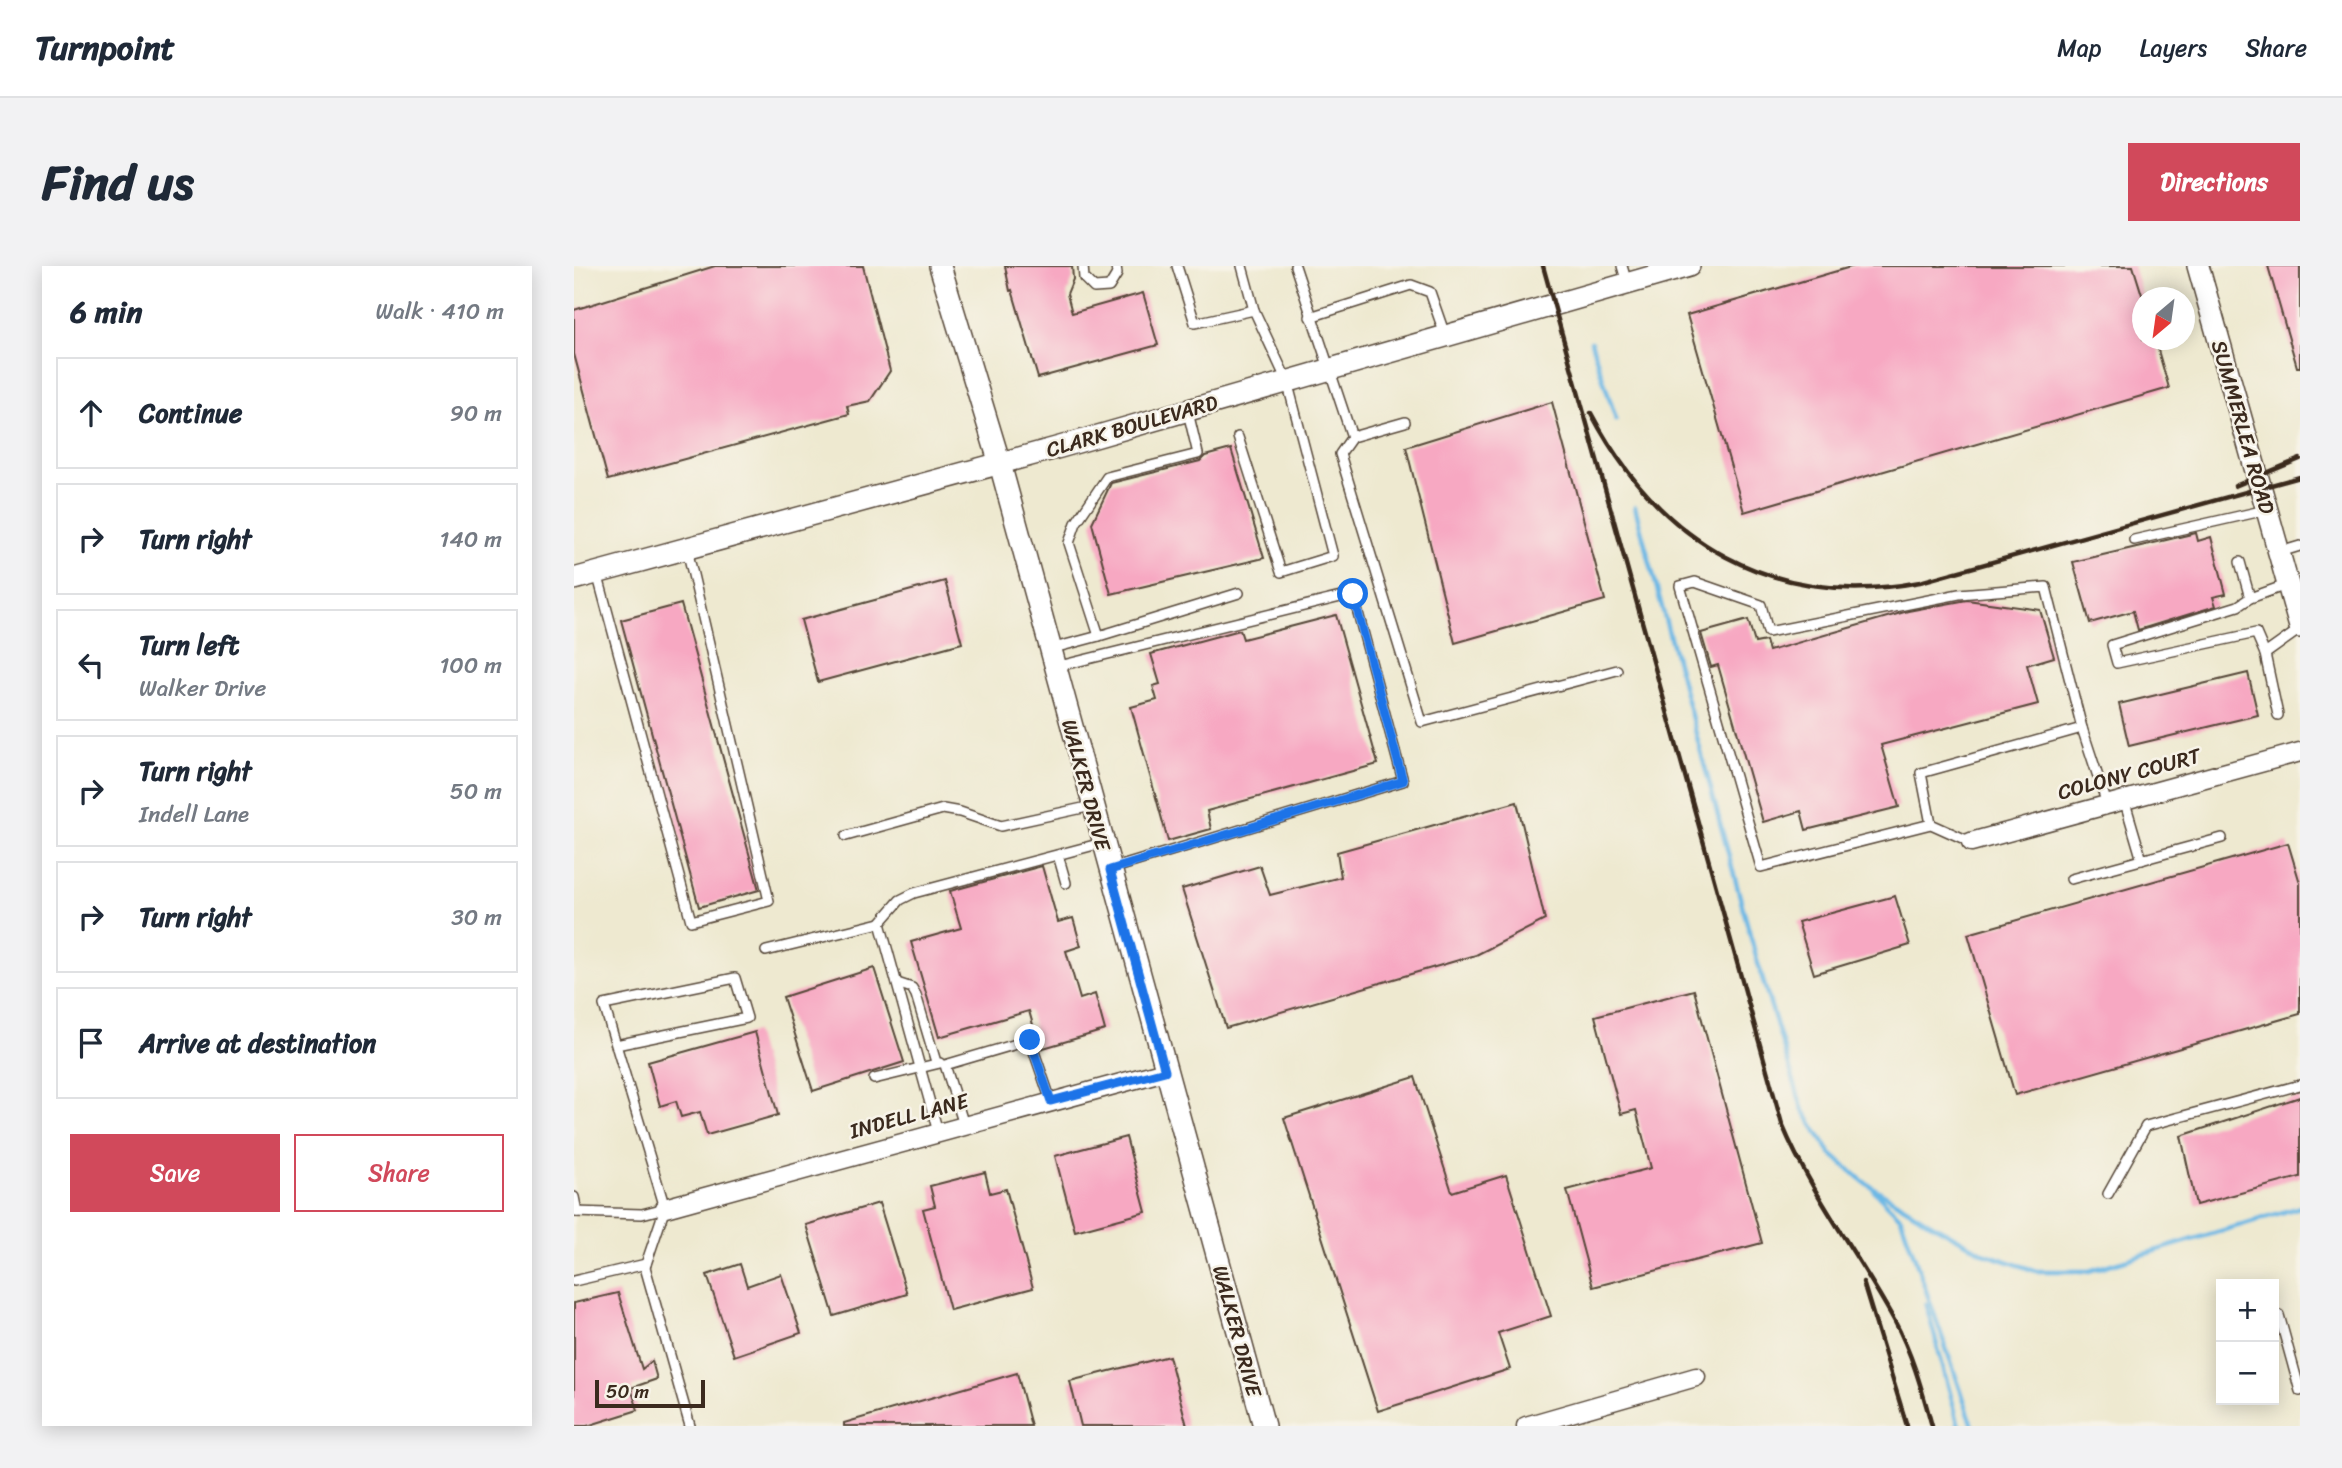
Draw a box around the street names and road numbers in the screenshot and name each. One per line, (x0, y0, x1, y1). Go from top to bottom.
street label: SUMMERLEA ROAD (2200, 336, 2286, 519)
street label: CLARK BOULEVARD (1042, 383, 1223, 469)
street label: WALKER DRIVE (1050, 715, 1122, 856)
street label: COLONY COURT (2053, 736, 2206, 811)
street label: INDELL LANE (844, 1082, 974, 1150)
street label: WALKER DRIVE (1201, 1261, 1273, 1402)

